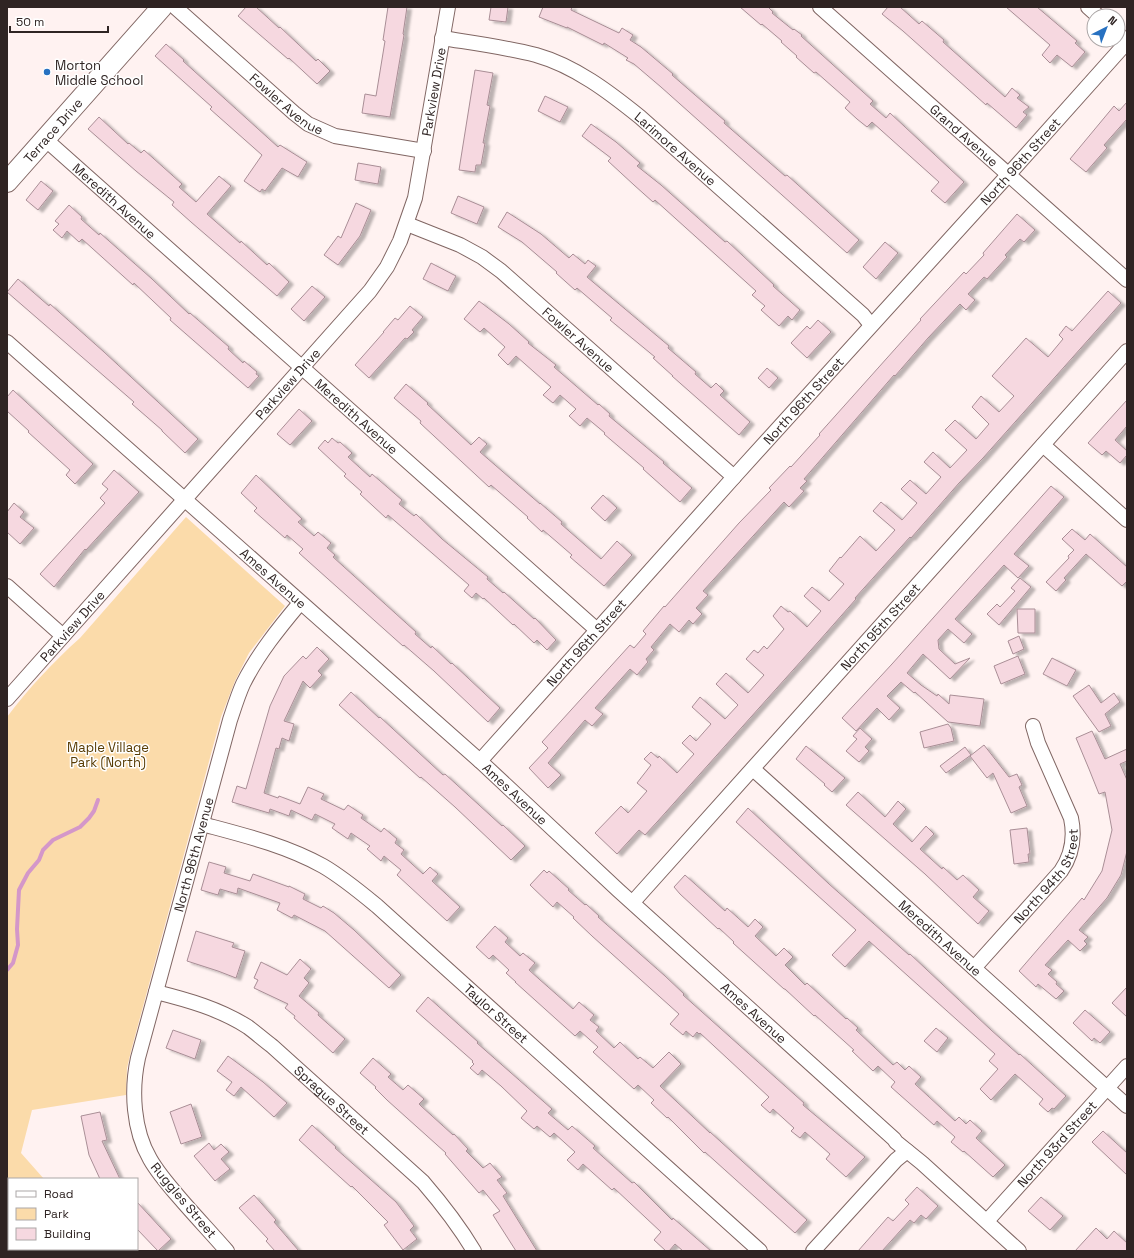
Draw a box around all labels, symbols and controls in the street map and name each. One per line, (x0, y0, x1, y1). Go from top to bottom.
scale bar (10, 8, 108, 34)
north arrow (1086, 8, 1126, 48)
text: N (1105, 13, 1120, 28)
text: 50 m (16, 14, 44, 30)
street label: Parkview Drive (418, 46, 450, 137)
place label: Morton Middle School (55, 57, 143, 89)
marker: Morton Middle School (42, 67, 52, 77)
street label: Fowler Avenue (246, 69, 326, 139)
street label: Terrace Drive (20, 95, 86, 167)
street label: Grand Avenue (926, 101, 1002, 171)
street label: Larimore Avenue (631, 108, 720, 190)
street label: North 96th Street (977, 114, 1064, 209)
street label: Meredith Avenue (69, 160, 159, 243)
street label: Fowler Avenue (539, 304, 618, 376)
street label: Parkview Drive (252, 345, 324, 423)
street label: North 96th Street (760, 354, 848, 448)
street label: Meredith Avenue (311, 375, 401, 458)
street label: Ames Avenue (236, 545, 310, 612)
street label: North 95th Street (837, 580, 924, 674)
street label: Parkview Drive (36, 587, 109, 665)
street label: North 96th Street (543, 595, 630, 690)
park label: Maple Village Park (North) (67, 739, 149, 771)
street label: Ames Avenue (479, 760, 551, 829)
street label: North 96th Avenue (170, 795, 218, 914)
street label: North 94th Street (1010, 828, 1082, 927)
street label: Meredith Avenue (895, 896, 985, 980)
street label: Ames Avenue (717, 979, 790, 1047)
street label: Taylor Street (460, 980, 532, 1047)
street label: Sprague Street (290, 1062, 373, 1139)
street label: North 93rd Street (1014, 1097, 1101, 1191)
street label: Ruggles Street (147, 1159, 220, 1242)
legend (8, 1178, 138, 1250)
text: Road (44, 1186, 73, 1202)
text: Park (44, 1206, 69, 1222)
text: Building (44, 1226, 91, 1242)

